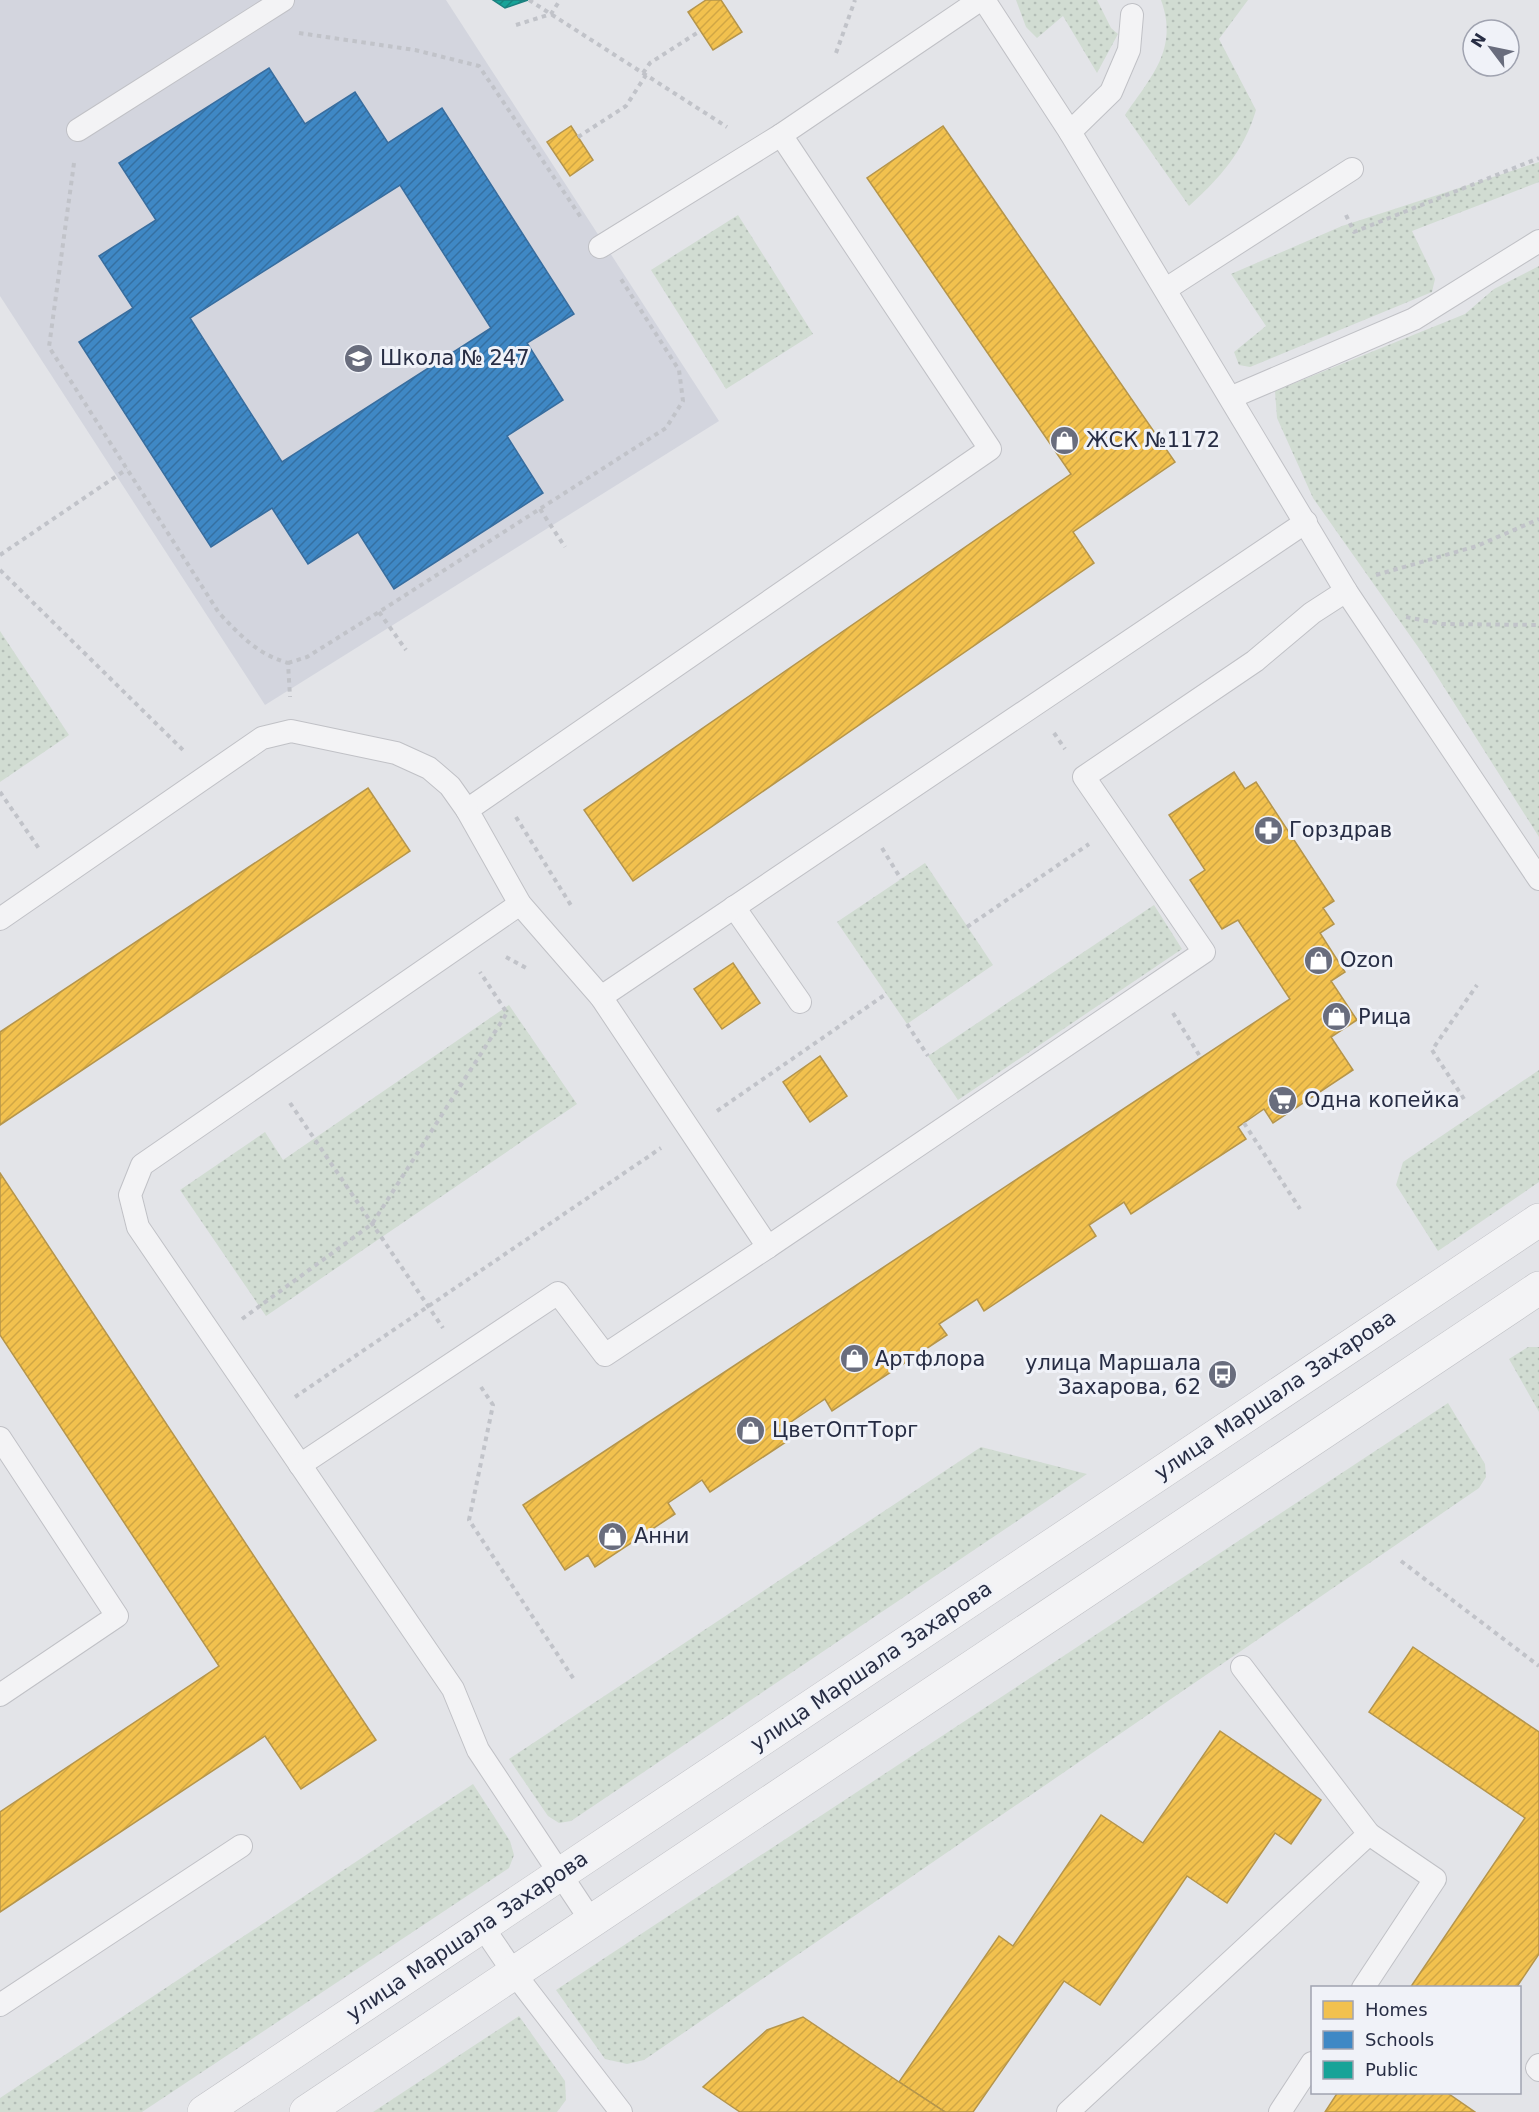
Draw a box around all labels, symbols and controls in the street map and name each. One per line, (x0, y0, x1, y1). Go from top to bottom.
north arrow (1461, 18, 1521, 78)
text: N (1467, 30, 1490, 51)
school or university icon: Школа № 247 (343, 342, 375, 374)
place label: Школа № 247 (380, 346, 530, 370)
shop icon: ЖСК №1172 (1049, 424, 1081, 456)
place label: ЖСК №1172 (1086, 428, 1220, 452)
pharmacy icon: Горздрав (1252, 814, 1284, 846)
place label: Горздрав (1289, 818, 1392, 842)
shop icon: Ozon (1303, 944, 1335, 976)
place label: Ozon (1340, 948, 1394, 972)
shop icon: Рица (1321, 1001, 1353, 1033)
place label: Рица (1358, 1005, 1411, 1029)
supermarket icon: Одна копейка (1267, 1084, 1299, 1116)
place label: Одна копейка (1304, 1088, 1460, 1112)
street label: улица Маршала Захарова (1150, 1305, 1400, 1485)
shop icon: Артфлора (838, 1343, 870, 1375)
place label: Артфлора (875, 1347, 985, 1371)
place label: улица Маршала Захарова, 62 (1025, 1351, 1201, 1399)
bus stop icon: улица Маршала Захарова, 62 (1206, 1359, 1238, 1391)
shop icon: ЦветОптТорг (735, 1414, 767, 1446)
place label: ЦветОптТорг (772, 1418, 918, 1442)
shop icon: Анни (597, 1520, 629, 1552)
place label: Анни (634, 1524, 689, 1548)
street label: улица Маршала Захарова (746, 1576, 996, 1756)
street label: улица Маршала Захарова (342, 1846, 592, 2026)
legend (1311, 1986, 1521, 2094)
text: Homes (1365, 1999, 1428, 2020)
text: Schools (1365, 2029, 1434, 2050)
text: Public (1365, 2059, 1418, 2080)

